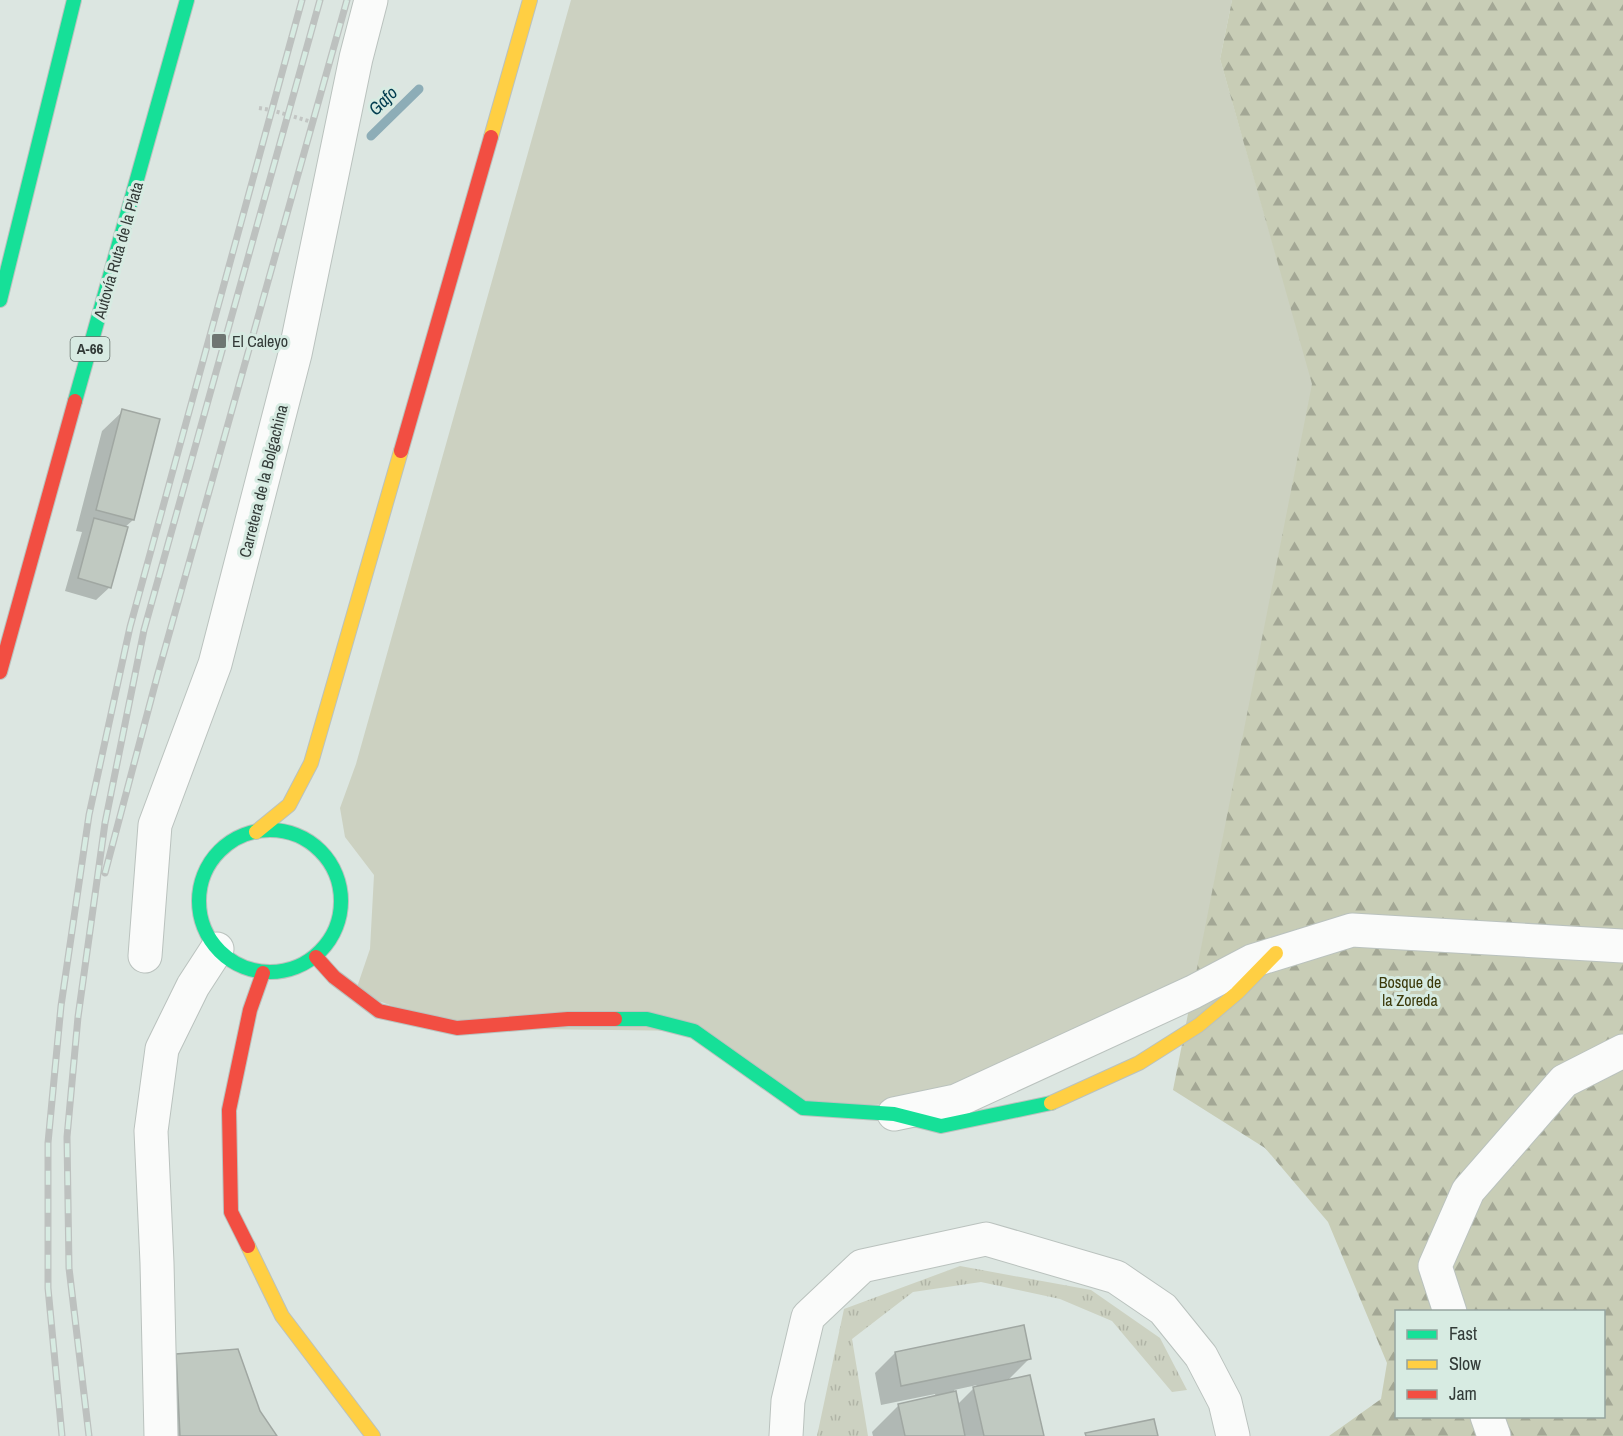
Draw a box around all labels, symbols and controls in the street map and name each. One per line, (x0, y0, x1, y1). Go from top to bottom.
water label: Gafo (362, 80, 403, 121)
street label: Autovía Ruta de la Plata (88, 178, 148, 322)
place label: El Caleyo (232, 330, 288, 352)
marker: El Caleyo (210, 332, 228, 350)
road number: A-66 (70, 337, 110, 361)
street label: Carretera de la Bolgachina (233, 402, 293, 560)
park label: Bosque de la Zoreda (1379, 971, 1441, 1011)
legend (1395, 1310, 1605, 1418)
text: Fast (1449, 1321, 1477, 1346)
text: Slow (1449, 1351, 1481, 1376)
text: Jam (1449, 1381, 1477, 1406)

